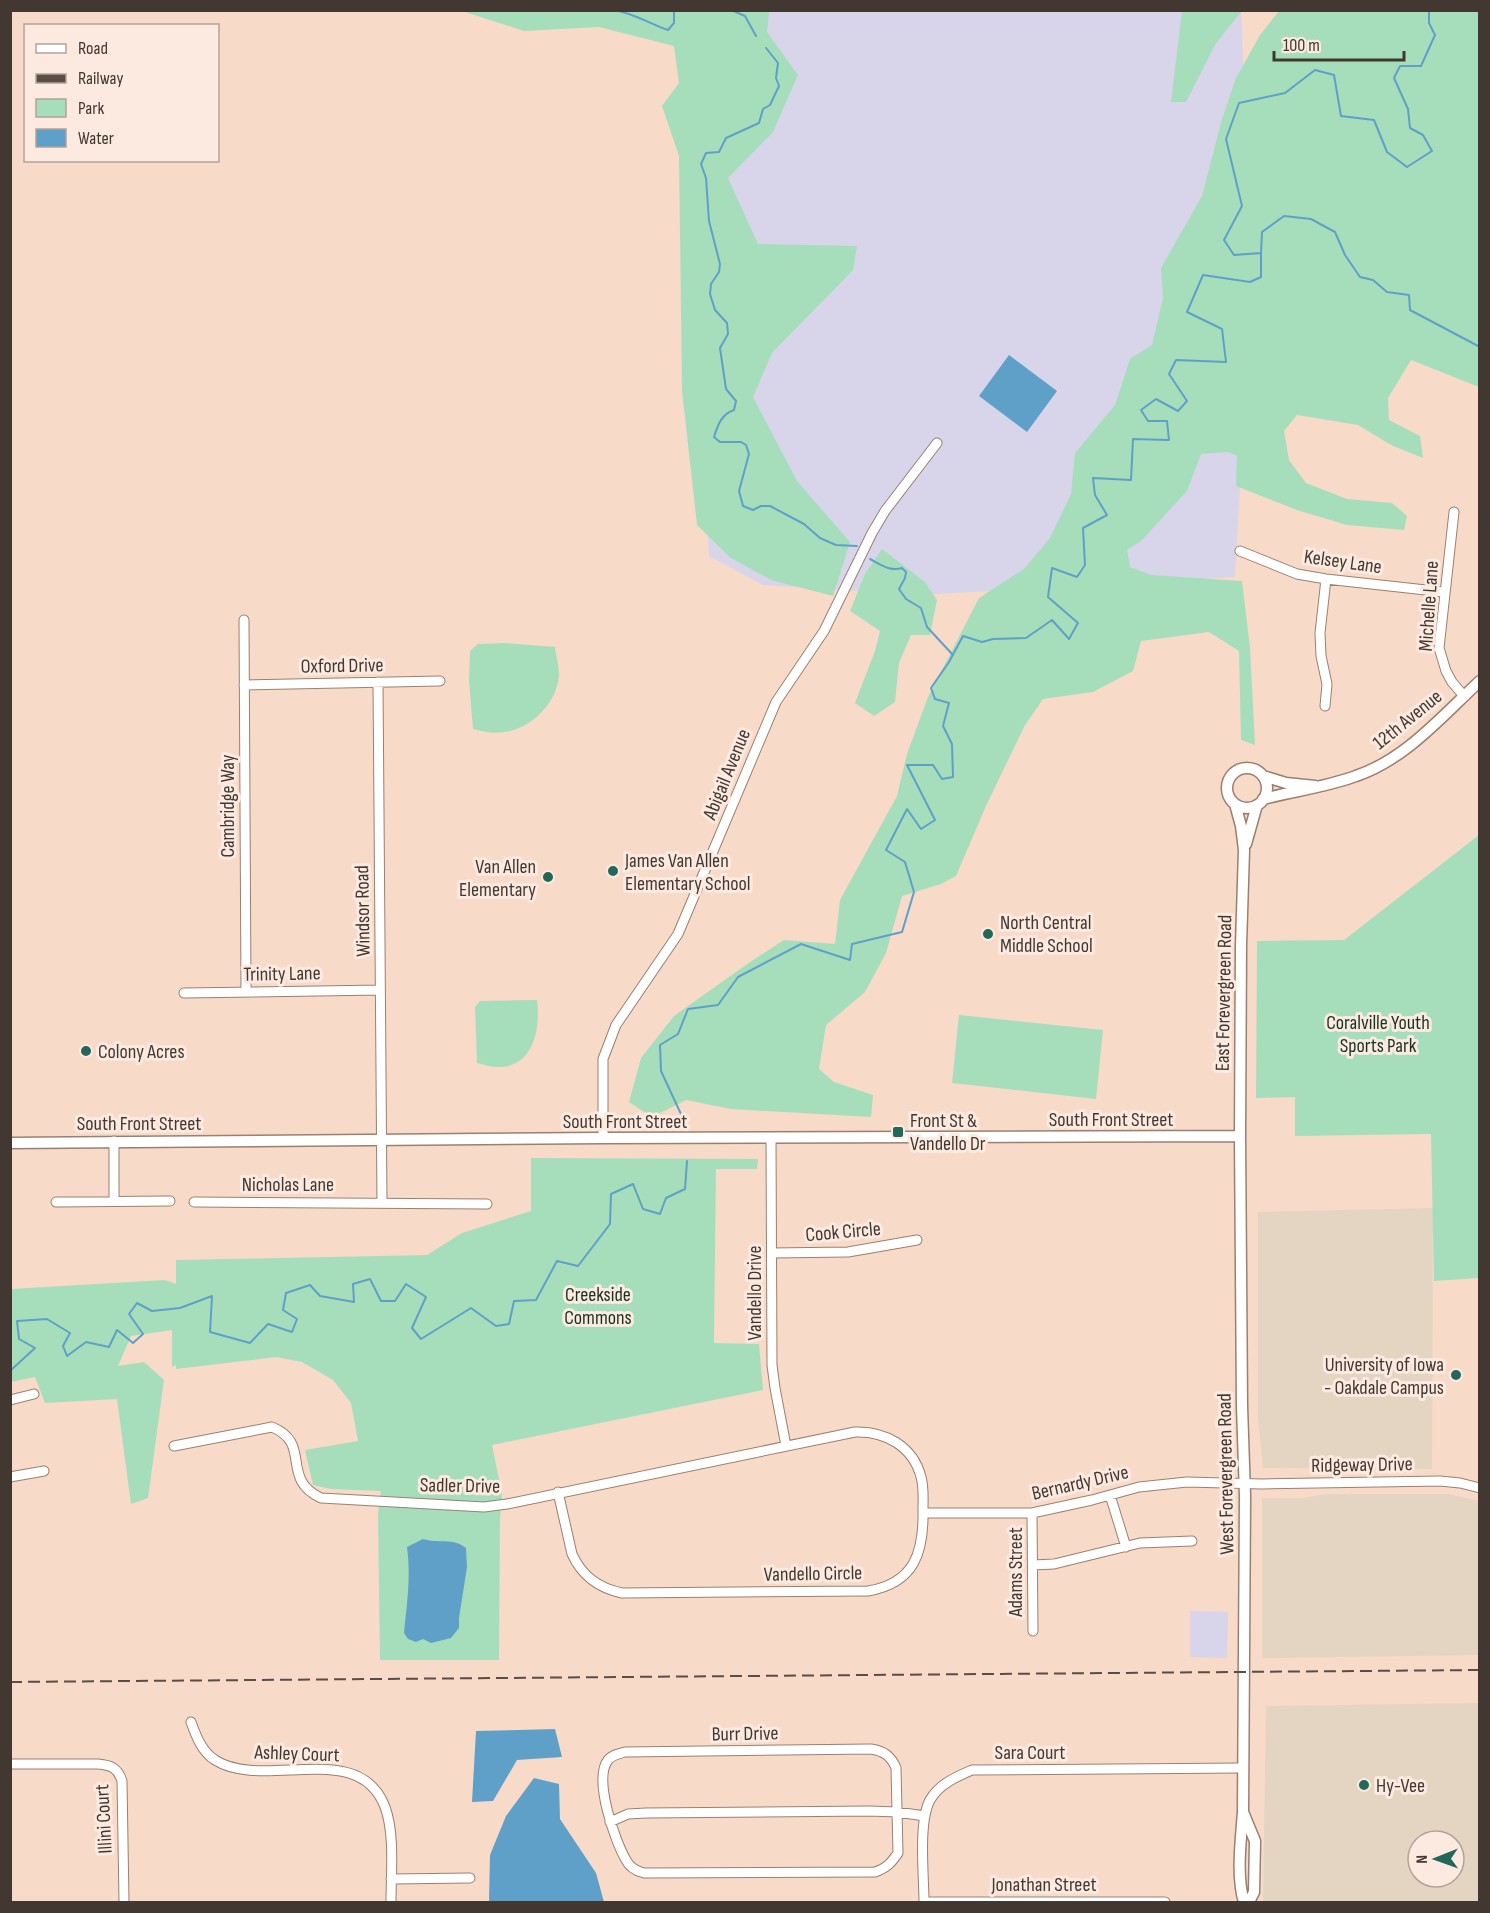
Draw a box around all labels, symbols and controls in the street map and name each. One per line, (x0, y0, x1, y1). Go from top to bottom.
legend (24, 24, 219, 162)
scale bar (1274, 24, 1404, 62)
text: 100 m (1283, 35, 1320, 56)
text: Road (78, 38, 108, 59)
text: Railway (78, 68, 123, 89)
text: Park (78, 98, 104, 119)
text: Water (78, 128, 114, 149)
street label: Kelsey Lane (1303, 545, 1383, 579)
street label: Michelle Lane (1414, 560, 1444, 652)
street label: Oxford Drive (300, 653, 384, 679)
street label: 12th Avenue (1368, 685, 1447, 755)
street label: Abigail Avenue (697, 725, 756, 824)
street label: Cambridge Way (216, 754, 240, 857)
place label: James Van Allen Elementary School (624, 849, 751, 896)
place label: Van Allen Elementary (459, 855, 536, 902)
marker: James Van Allen Elementary School (606, 864, 620, 878)
street label: Windsor Road (350, 865, 376, 957)
marker: Van Allen Elementary (541, 870, 555, 884)
place label: North Central Middle School (1000, 911, 1093, 958)
street label: East Forevergreen Road (1211, 915, 1237, 1071)
marker: North Central Middle School (981, 927, 995, 941)
street label: Trinity Lane (243, 961, 321, 987)
park label: Coralville Youth Sports Park (1326, 1011, 1430, 1058)
place label: Colony Acres (98, 1040, 185, 1064)
marker: Colony Acres (79, 1044, 93, 1058)
street label: South Front Street (1049, 1108, 1173, 1132)
place label: Front St & Vandello Dr (910, 1109, 986, 1156)
street label: South Front Street (563, 1110, 687, 1134)
street label: South Front Street (77, 1112, 201, 1136)
marker: Front St & Vandello Dr (891, 1125, 905, 1139)
street label: Nicholas Lane (242, 1173, 334, 1197)
street label: Cook Circle (804, 1217, 882, 1247)
street label: Vandello Drive (743, 1246, 767, 1340)
park label: Creekside Commons (564, 1283, 632, 1330)
place label: University of Iowa - Oakdale Campus (1324, 1353, 1444, 1400)
marker: University of Iowa - Oakdale Campus (1449, 1368, 1463, 1382)
street label: West Forevergreen Road (1213, 1393, 1239, 1555)
street label: Ridgeway Drive (1311, 1452, 1413, 1478)
street label: Bernardy Drive (1030, 1460, 1131, 1506)
street label: Sadler Drive (420, 1473, 500, 1499)
street label: Adams Street (1004, 1527, 1028, 1618)
street label: Vandello Circle (764, 1561, 862, 1587)
street label: Burr Drive (711, 1721, 779, 1747)
street label: Ashley Court (253, 1740, 340, 1767)
street label: Sara Court (995, 1741, 1065, 1765)
place label: Hy-Vee (1376, 1774, 1425, 1798)
marker: Hy-Vee (1357, 1778, 1371, 1792)
street label: Illini Court (90, 1784, 118, 1854)
north arrow (1406, 1829, 1466, 1889)
text: N (1413, 1855, 1432, 1864)
street label: Jonathan Street (991, 1873, 1096, 1897)

